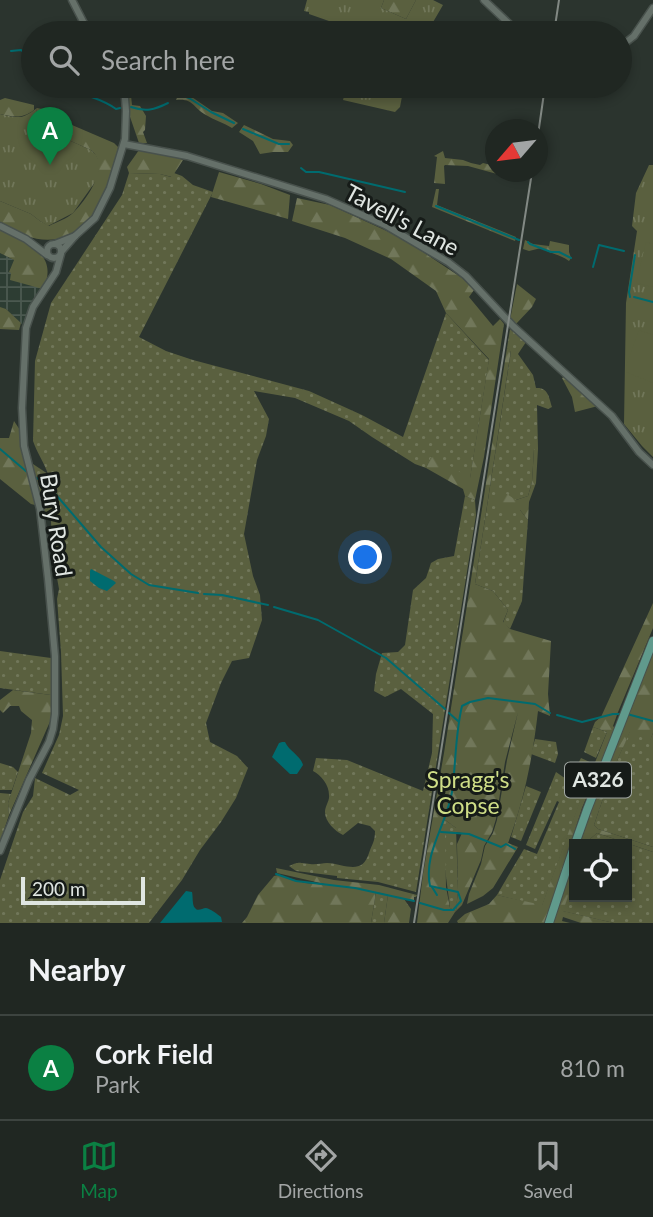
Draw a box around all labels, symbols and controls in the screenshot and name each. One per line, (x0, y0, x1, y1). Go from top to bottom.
search box (21, 21, 632, 98)
icon: search (45, 41, 83, 79)
text: Search here (101, 44, 235, 76)
pin: A (27, 107, 73, 165)
north arrow (485, 119, 548, 182)
street label: Tavell's Lane (341, 177, 464, 261)
street label: Bury Road (35, 471, 79, 578)
your location (348, 540, 382, 574)
road number: A326 (565, 762, 631, 798)
park label: Spragg's Copse (426, 765, 510, 819)
map controls (569, 839, 632, 902)
button: locate (569, 839, 632, 902)
scale bar (21, 874, 145, 906)
text: 200 m (32, 877, 86, 900)
text: Nearby (28, 951, 126, 987)
text: Cork Field (95, 1038, 213, 1070)
text: A (43, 1054, 59, 1082)
text: 810 m (560, 1054, 625, 1082)
text: Park (95, 1070, 140, 1098)
tab: Map (80, 1137, 118, 1202)
tab: Directions (278, 1137, 364, 1202)
tab: Saved (523, 1137, 573, 1202)

